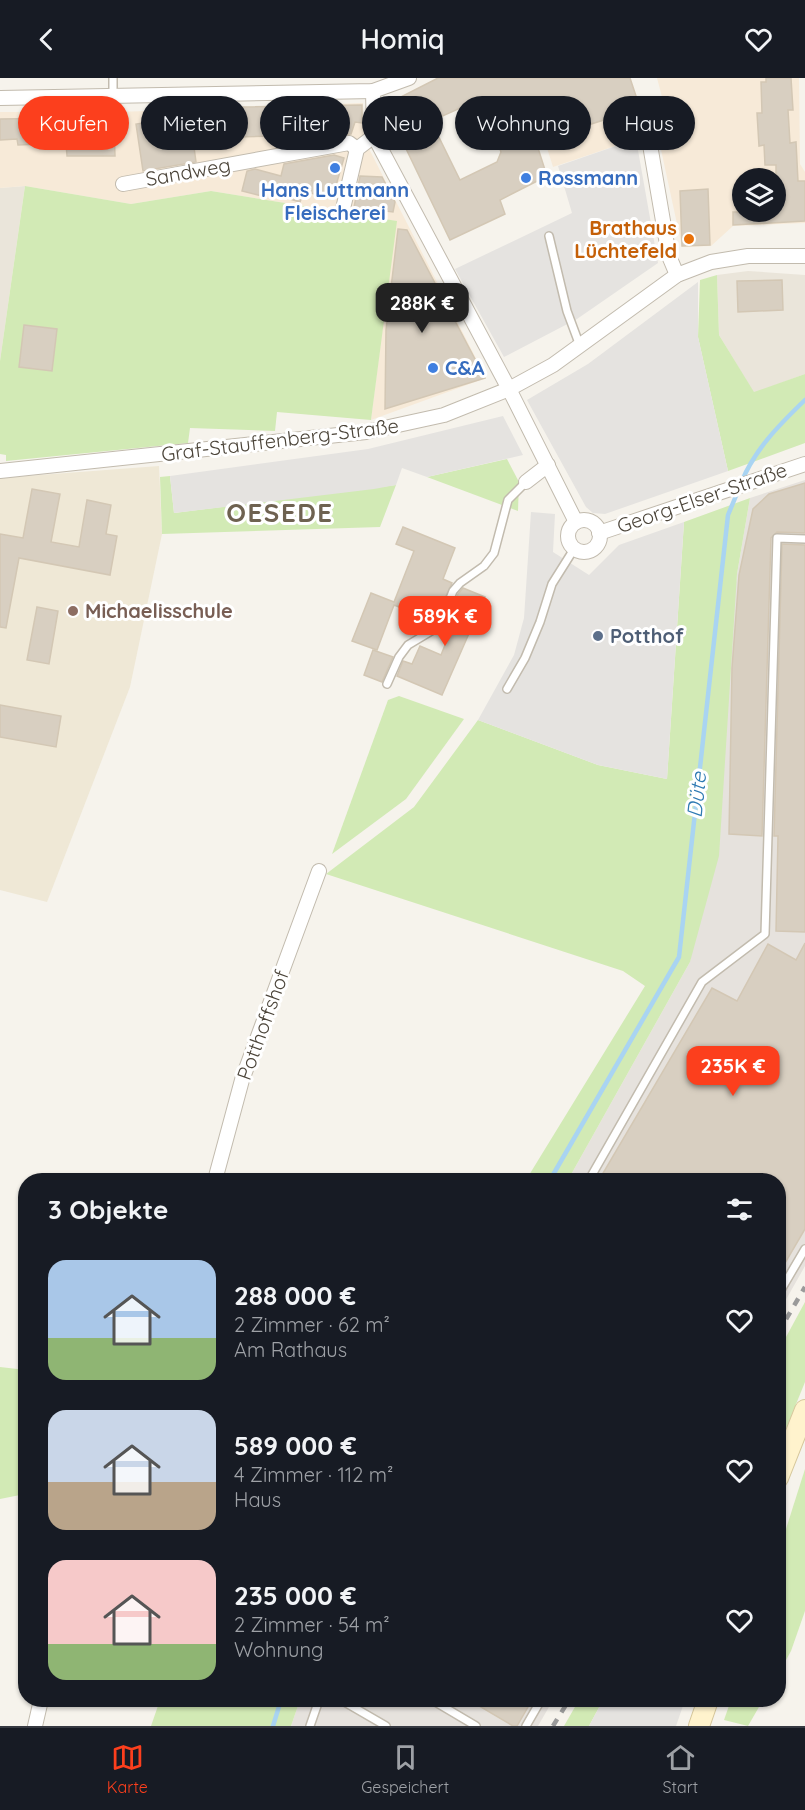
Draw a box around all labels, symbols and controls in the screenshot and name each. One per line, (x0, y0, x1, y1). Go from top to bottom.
text: Homiq (361, 22, 444, 56)
icon: back (30, 23, 63, 56)
icon: heart (742, 23, 775, 56)
chip: Kaufen (18, 96, 129, 150)
chip: Mieten (141, 96, 248, 150)
chip: Filter (260, 96, 350, 150)
chip: Neu (362, 96, 443, 150)
chip: Wohnung (455, 96, 591, 150)
chip: Haus (603, 96, 695, 150)
street label: Sandweg (144, 152, 232, 191)
marker: Hans Luttmann Fleischerei (328, 161, 342, 175)
place label: Rossmann (538, 165, 638, 190)
map controls (732, 168, 786, 222)
button: layers (732, 168, 786, 222)
marker: Rossmann (519, 171, 533, 185)
place label: Hans Luttmann Fleischerei (261, 177, 409, 225)
place label: Brathaus Lüchtefeld (574, 215, 677, 263)
marker: Brathaus Lüchtefeld (682, 232, 696, 246)
pin: 288K € (373, 283, 471, 334)
text: 288K € (390, 290, 454, 315)
place label: C&A (445, 355, 485, 380)
marker: C&A (426, 361, 440, 375)
street label: Graf-Stauffenberg-Straße (160, 413, 400, 466)
street label: Georg-Elser-Straße (614, 457, 790, 538)
district label: OESEDE (226, 496, 334, 529)
pin: 589K € (396, 596, 494, 647)
place label: Michaelisschule (85, 598, 233, 623)
text: 589K € (412, 603, 478, 628)
marker: Michaelisschule (66, 604, 80, 618)
place label: Potthof (610, 623, 684, 648)
marker: Potthof (591, 629, 605, 643)
water label: Düte (681, 770, 711, 819)
street label: Potthoffshof (231, 966, 294, 1083)
pin: 235K € (684, 1046, 782, 1097)
text: 235K € (701, 1053, 765, 1078)
text: 3 Objekte (48, 1193, 168, 1226)
icon: filters (723, 1193, 756, 1226)
text: 288 000 € (234, 1279, 356, 1312)
icon: home (96, 1284, 168, 1356)
icon: heart (723, 1304, 756, 1337)
text: 2 Zimmer · 62 m² (234, 1312, 390, 1337)
text: Am Rathaus (234, 1337, 347, 1362)
text: 589 000 € (234, 1429, 357, 1462)
icon: home (96, 1434, 168, 1506)
icon: heart (723, 1454, 756, 1487)
text: 4 Zimmer · 112 m² (234, 1462, 393, 1487)
text: Haus (234, 1487, 281, 1512)
text: 235 000 € (234, 1579, 357, 1612)
icon: home (96, 1584, 168, 1656)
icon: heart (723, 1604, 756, 1637)
text: 2 Zimmer · 54 m² (234, 1612, 389, 1637)
text: Wohnung (234, 1637, 323, 1662)
tab: Karte (107, 1741, 148, 1797)
tab: Gespeichert (361, 1741, 449, 1797)
tab: Start (663, 1741, 698, 1797)

